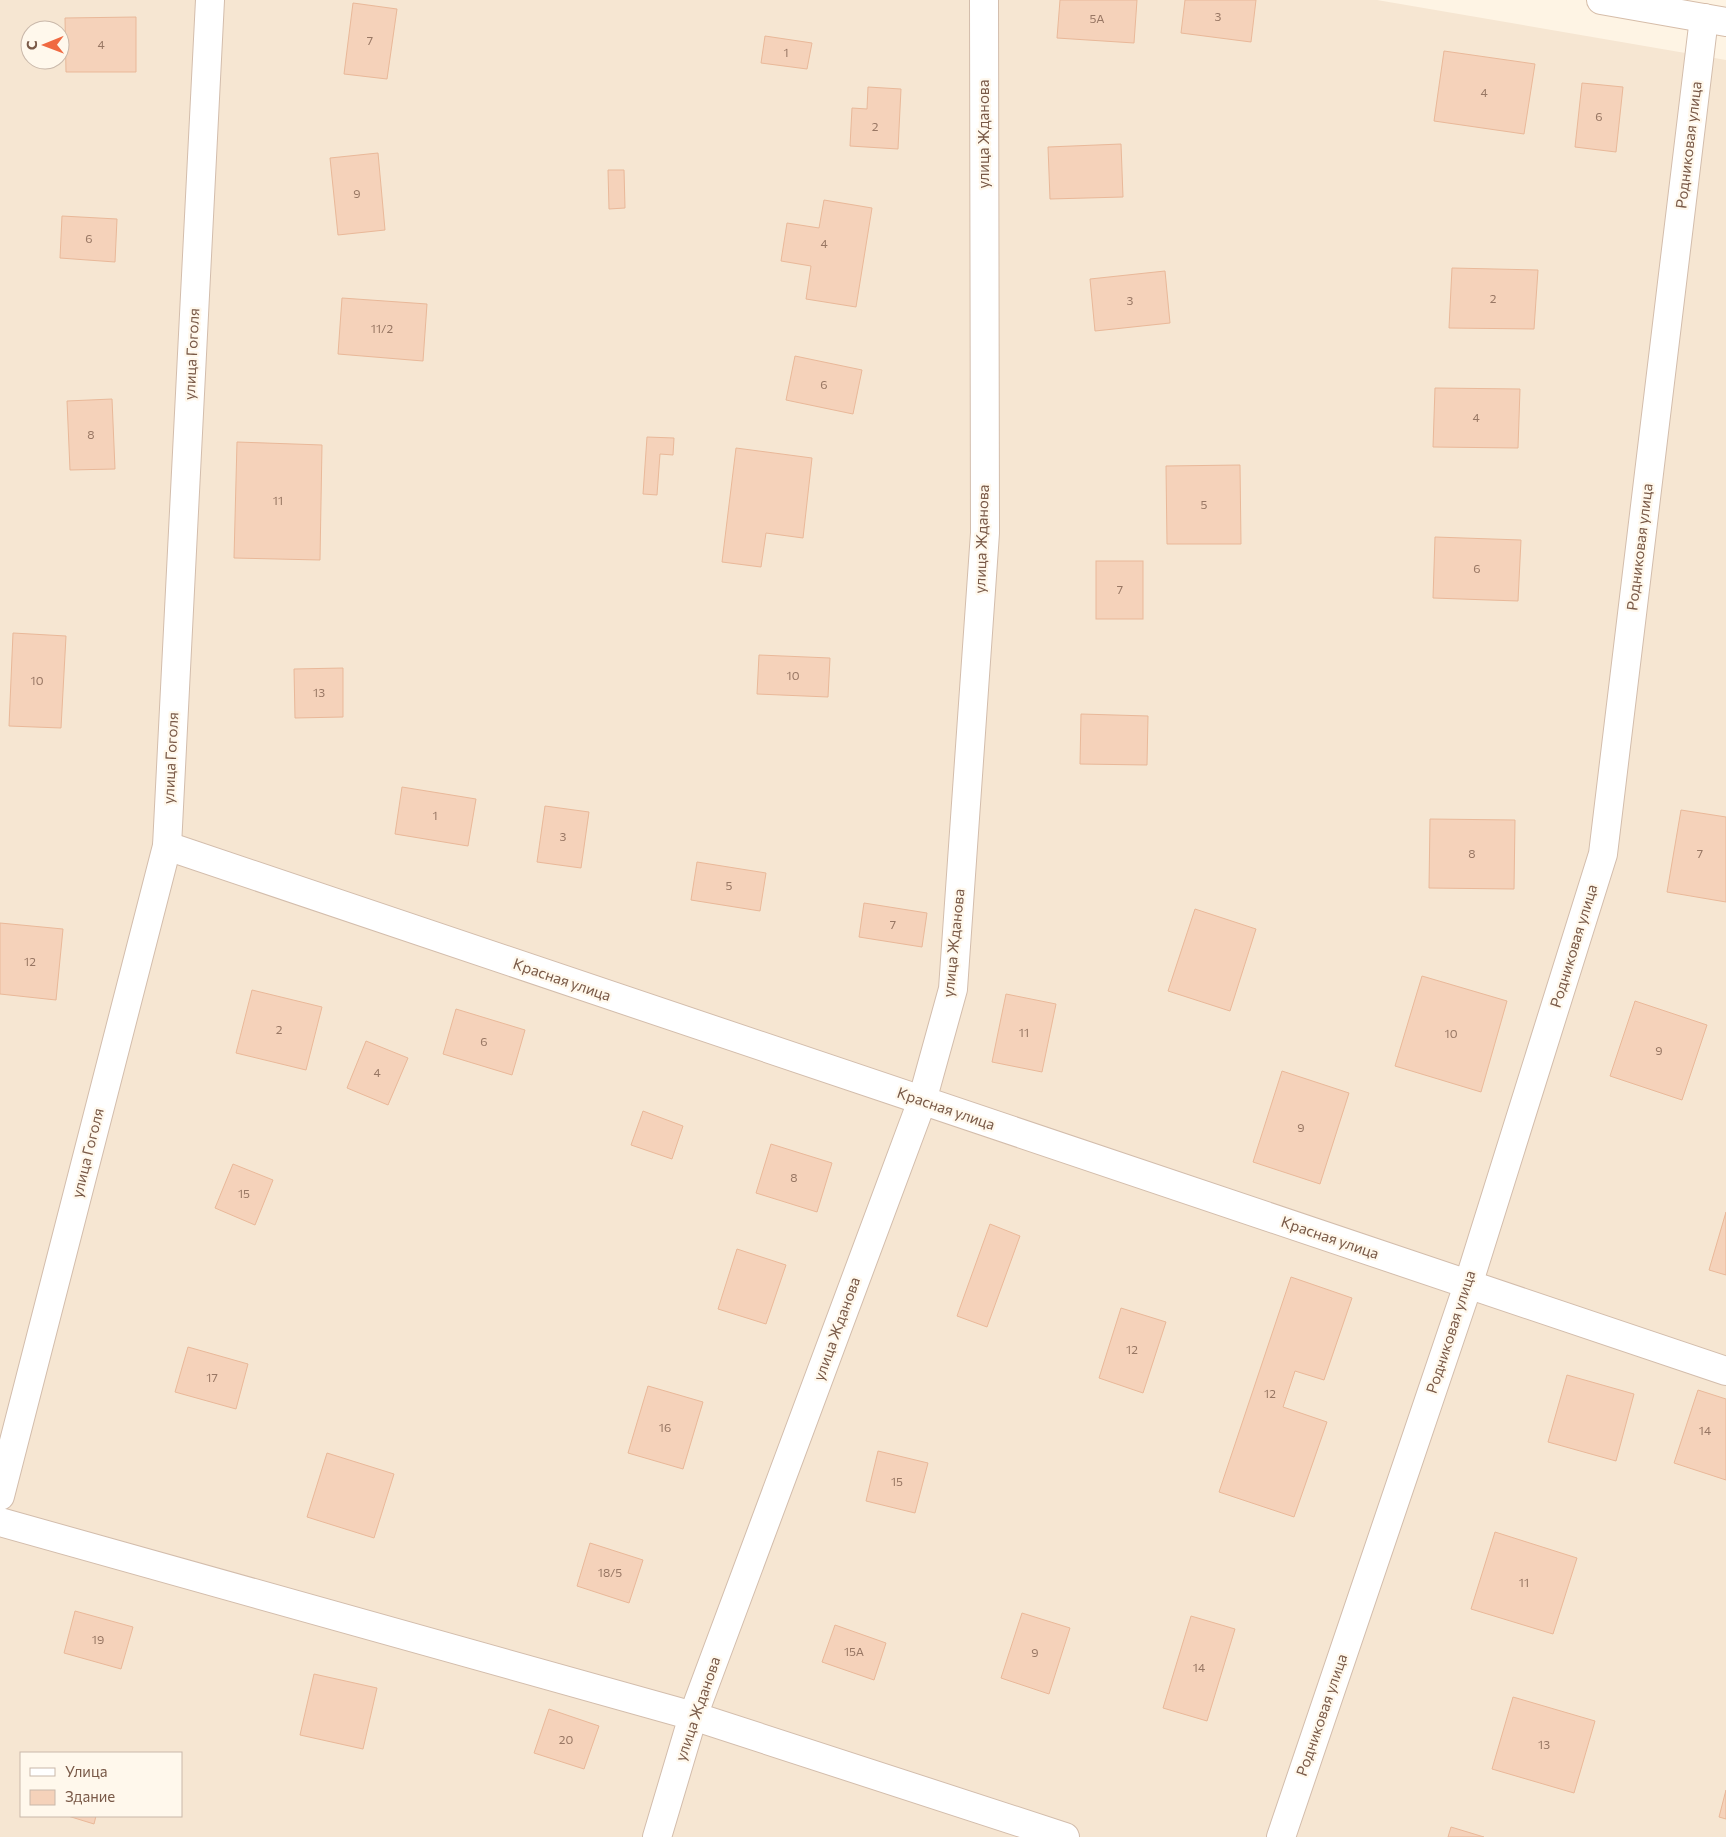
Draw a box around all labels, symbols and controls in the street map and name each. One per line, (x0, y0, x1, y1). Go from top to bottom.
house number: 3 (1215, 9, 1222, 23)
house number: 5А (1090, 11, 1104, 25)
north arrow (20, 20, 70, 70)
house number: 7 (367, 33, 373, 47)
house number: 4 (97, 37, 105, 51)
text: С (23, 40, 40, 50)
house number: 1 (783, 45, 789, 59)
street label: улица Жданова (974, 79, 992, 189)
street label: Родниковая улица (1671, 80, 1705, 210)
house number: 4 (1480, 85, 1488, 99)
house number: 6 (1595, 109, 1603, 123)
house number: 2 (872, 119, 879, 133)
house number: 9 (353, 186, 361, 200)
house number: 6 (85, 231, 93, 245)
house number: 4 (820, 236, 828, 250)
house number: 2 (1490, 291, 1497, 305)
house number: 3 (1127, 293, 1134, 307)
street label: улица Гоголя (180, 308, 202, 400)
house number: 11/2 (371, 321, 393, 335)
house number: 6 (820, 377, 828, 391)
house number: 4 (1472, 410, 1480, 424)
house number: 8 (87, 427, 95, 441)
street label: Родниковая улица (1622, 482, 1656, 612)
street label: улица Жданова (970, 484, 992, 594)
house number: 11 (273, 493, 283, 507)
house number: 5 (1201, 497, 1208, 511)
house number: 6 (1473, 561, 1481, 575)
house number: 7 (1117, 582, 1123, 596)
house number: 10 (787, 668, 800, 682)
house number: 10 (31, 673, 44, 687)
house number: 13 (313, 685, 325, 699)
street label: улица Гоголя (159, 712, 181, 804)
house number: 1 (432, 808, 438, 822)
house number: 3 (560, 829, 567, 843)
house number: 8 (1468, 846, 1476, 860)
house number: 7 (1697, 846, 1703, 860)
house number: 5 (726, 878, 733, 892)
street label: Родниковая улица (1546, 882, 1600, 1010)
street label: улица Жданова (938, 888, 968, 998)
house number: 7 (890, 917, 896, 931)
house number: 12 (24, 954, 36, 968)
street label: Красная улица (511, 954, 614, 1004)
house number: 2 (276, 1022, 283, 1036)
house number: 11 (1019, 1025, 1029, 1039)
house number: 10 (1445, 1026, 1458, 1040)
house number: 6 (480, 1034, 488, 1048)
house number: 9 (1655, 1043, 1663, 1057)
house number: 4 (373, 1065, 381, 1079)
street label: Красная улица (895, 1083, 998, 1133)
street label: улица Гоголя (67, 1106, 107, 1200)
house number: 9 (1297, 1120, 1305, 1134)
house number: 8 (790, 1170, 798, 1184)
house number: 15 (238, 1186, 250, 1200)
street label: Красная улица (1279, 1212, 1382, 1262)
street label: Родниковая улица (1422, 1268, 1478, 1395)
street label: улица Жданова (809, 1274, 863, 1383)
house number: 12 (1126, 1342, 1138, 1356)
house number: 17 (206, 1370, 218, 1384)
house number: 12 (1264, 1386, 1276, 1400)
house number: 16 (659, 1420, 671, 1434)
house number: 14 (1699, 1423, 1711, 1437)
house number: 15 (891, 1474, 903, 1488)
house number: 18/5 (598, 1565, 622, 1579)
house number: 11 (1519, 1575, 1529, 1589)
house number: 19 (92, 1632, 104, 1646)
house number: 15А (844, 1644, 864, 1658)
house number: 9 (1031, 1645, 1039, 1659)
street label: Родниковая улица (1292, 1651, 1350, 1778)
street label: улица Жданова (671, 1654, 723, 1763)
house number: 14 (1193, 1660, 1205, 1674)
house number: 20 (559, 1732, 573, 1746)
house number: 13 (1538, 1737, 1550, 1751)
legend (20, 1752, 182, 1817)
text: Улица (65, 1762, 107, 1780)
text: Здание (65, 1787, 115, 1805)

